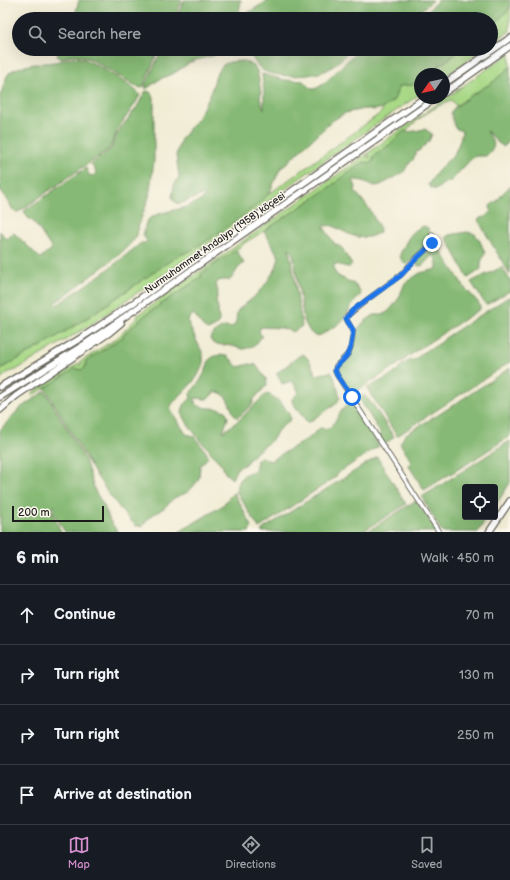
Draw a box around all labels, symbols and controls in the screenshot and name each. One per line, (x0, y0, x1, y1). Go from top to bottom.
search box (12, 12, 498, 56)
icon: search (26, 23, 48, 45)
text: Search here (58, 25, 141, 44)
north arrow (414, 68, 450, 104)
street label: Nurmuhammet Andalyp (1958) köçesi (143, 190, 287, 296)
route end (423, 234, 441, 252)
route start (343, 388, 361, 406)
map controls (462, 484, 498, 520)
button: locate (462, 484, 498, 520)
scale bar (12, 504, 104, 523)
text: 200 m (18, 506, 50, 519)
text: 6 min (16, 548, 59, 568)
text: Walk · 450 m (420, 550, 494, 566)
icon: ahead (16, 604, 38, 626)
text: Continue (54, 605, 116, 624)
text: 70 m (466, 607, 494, 623)
icon: right (16, 664, 38, 686)
text: Turn right (54, 665, 119, 684)
text: 130 m (459, 667, 494, 683)
icon: right (16, 724, 38, 746)
text: Turn right (54, 725, 119, 744)
text: 250 m (457, 727, 494, 743)
icon: arrive (16, 784, 38, 806)
text: Arrive at destination (54, 785, 192, 804)
tab: Map (68, 834, 90, 871)
tab: Directions (225, 834, 276, 871)
tab: Saved (411, 834, 442, 871)

